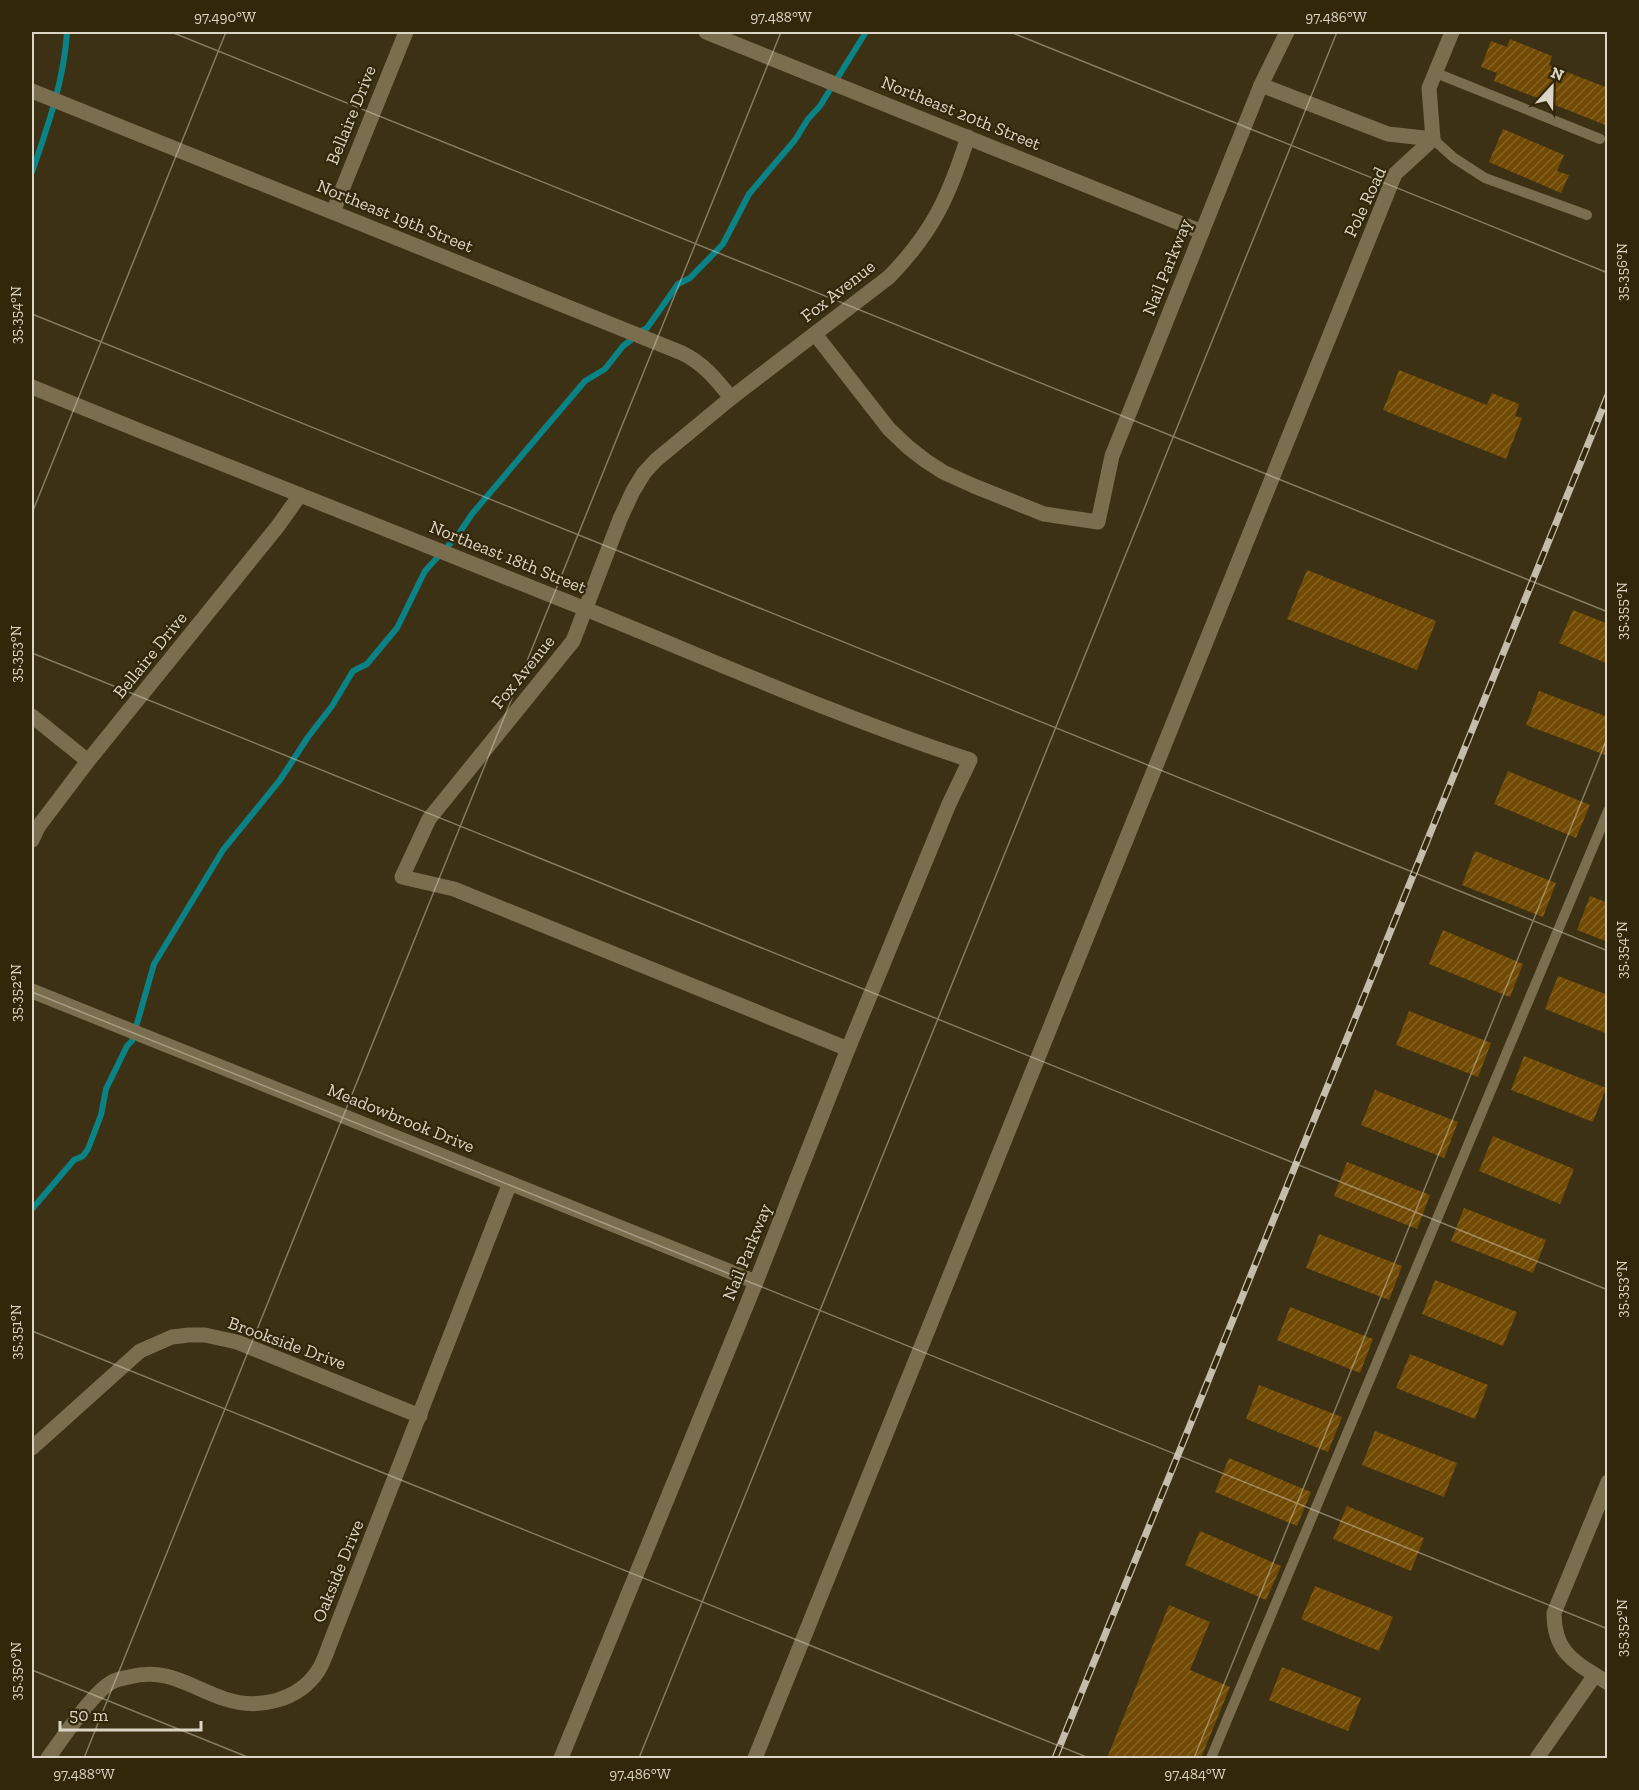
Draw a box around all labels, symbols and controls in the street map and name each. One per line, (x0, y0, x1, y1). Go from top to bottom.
text: 97.490°W (194, 8, 256, 26)
text: 97.488°W (750, 8, 812, 26)
text: 97.486°W (1305, 8, 1367, 26)
north arrow (1522, 57, 1582, 117)
street label: Bellaire Drive (321, 62, 381, 168)
text: N (1548, 62, 1567, 85)
street label: Northeast 20th Street (878, 71, 1044, 155)
street label: Pole Road (1339, 163, 1391, 241)
street label: Northeast 19th Street (314, 175, 477, 258)
street label: Nail Parkway (1138, 215, 1197, 319)
text: 35.356°N (1613, 243, 1631, 301)
street label: Fox Avenue (796, 255, 880, 327)
text: 35.354°N (7, 286, 25, 344)
street label: Northeast 18th Street (426, 516, 590, 599)
text: 35.355°N (1613, 582, 1631, 640)
street label: Bellaire Drive (108, 607, 192, 703)
text: 35.353°N (7, 625, 25, 683)
street label: Fox Avenue (487, 631, 559, 713)
text: 35.354°N (1613, 921, 1631, 979)
text: 35.352°N (7, 964, 25, 1022)
street label: Meadowbrook Drive (324, 1078, 478, 1158)
street label: Nail Parkway (718, 1200, 777, 1304)
text: 35.353°N (1613, 1260, 1631, 1318)
text: 35.351°N (7, 1304, 25, 1360)
street label: Brookside Drive (225, 1311, 349, 1375)
street label: Oakside Drive (307, 1516, 369, 1626)
text: 35.352°N (1613, 1599, 1631, 1657)
text: 35.350°N (7, 1642, 25, 1700)
scale bar (60, 1694, 201, 1732)
text: 50 m (69, 1704, 109, 1726)
text: 97.488°W (53, 1765, 115, 1783)
text: 97.486°W (609, 1765, 671, 1783)
text: 97.484°W (1164, 1765, 1226, 1783)

